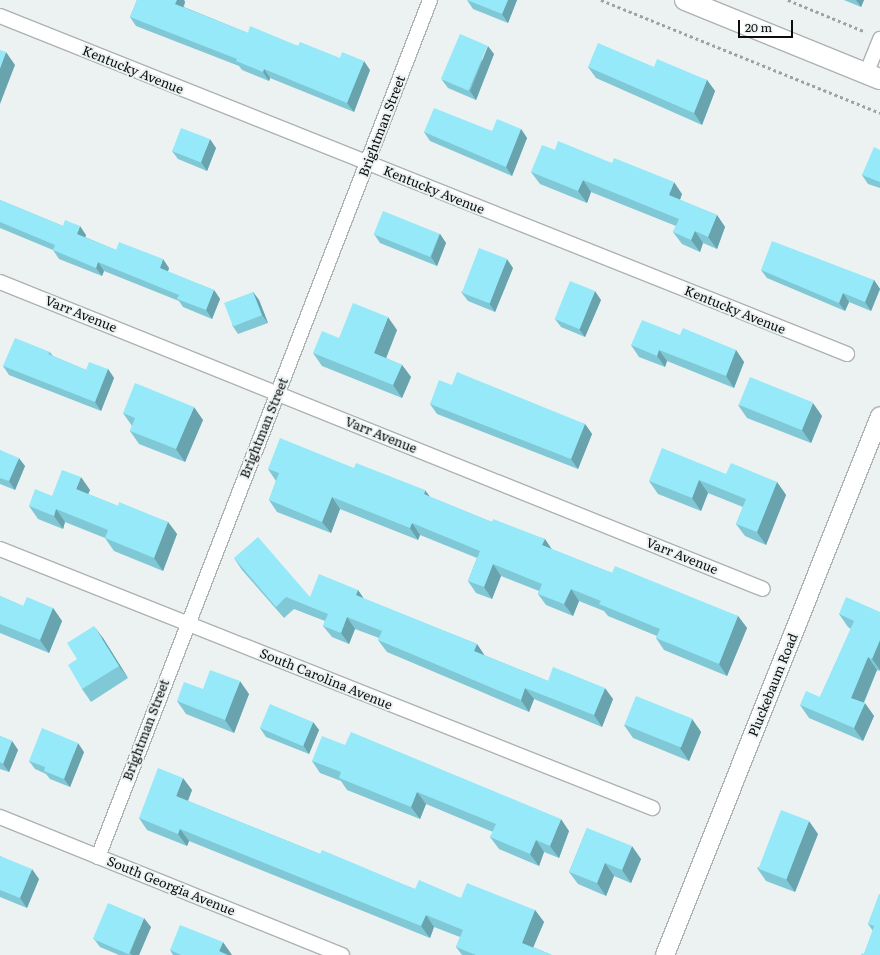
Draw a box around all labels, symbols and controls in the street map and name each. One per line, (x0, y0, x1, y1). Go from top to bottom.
scale bar (740, 12, 795, 38)
text: 20 m (745, 18, 772, 36)
street label: Kentucky Avenue (80, 43, 186, 97)
street label: Brightman Street (355, 73, 409, 179)
street label: Kentucky Avenue (381, 163, 487, 217)
street label: Kentucky Avenue (682, 283, 788, 337)
street label: Varr Avenue (43, 293, 119, 335)
street label: Brightman Street (237, 375, 291, 481)
street label: Varr Avenue (343, 414, 419, 456)
street label: Varr Avenue (644, 535, 720, 577)
street label: Pluckebaum Road (745, 631, 801, 739)
street label: South Carolina Avenue (257, 645, 395, 713)
street label: Brightman Street (119, 677, 173, 783)
street label: South Georgia Avenue (105, 853, 237, 919)

